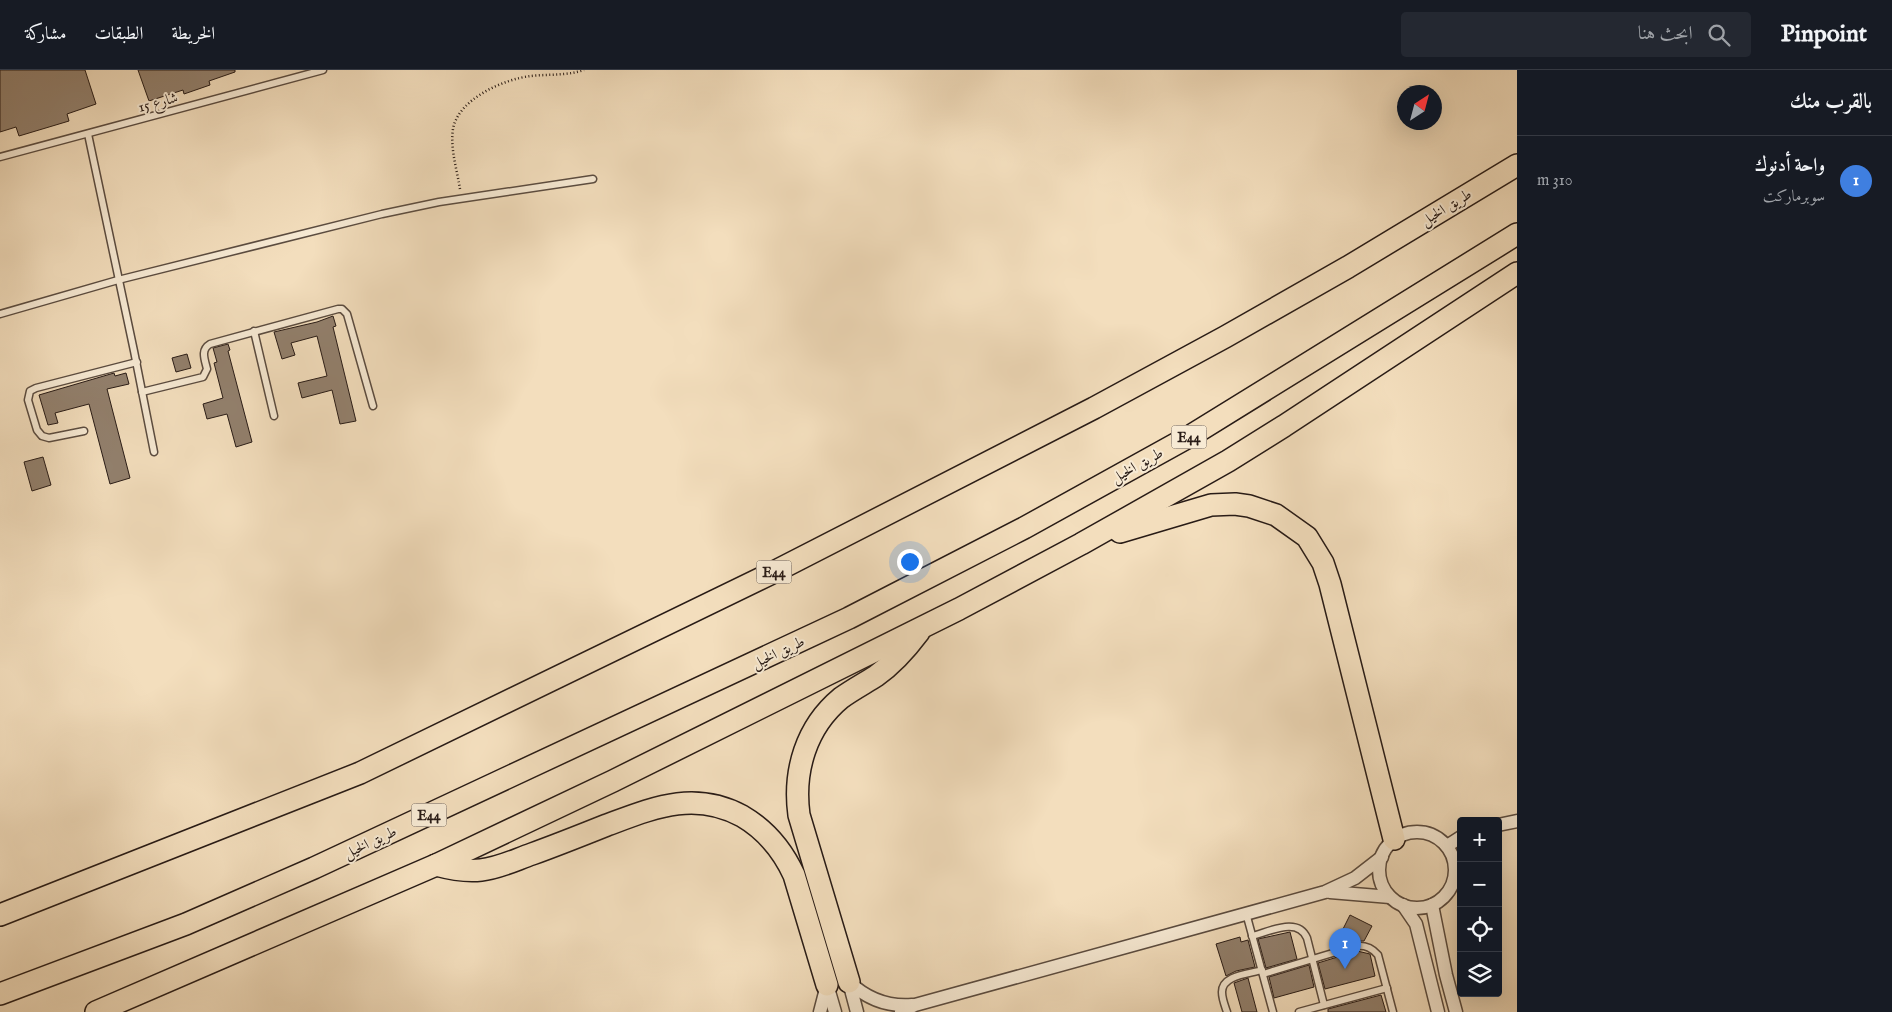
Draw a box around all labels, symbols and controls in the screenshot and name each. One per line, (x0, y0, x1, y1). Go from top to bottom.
search box (1401, 12, 1751, 57)
text: Pinpoint (1781, 19, 1867, 50)
icon: search (1705, 21, 1733, 49)
text: ابحث هنا (1638, 22, 1693, 46)
text: مشاركة (25, 23, 66, 46)
text: الطبقات (94, 23, 143, 46)
text: الخريطة (171, 23, 215, 46)
north arrow (1397, 85, 1442, 130)
street label: شارع 15 (136, 88, 181, 120)
text: بالقرب منك (1790, 89, 1872, 116)
text: واحة أدنوك (1755, 154, 1825, 178)
text: 310 m (1537, 171, 1573, 191)
text: 1 (1853, 171, 1859, 191)
street label: طريق الخيل (1417, 185, 1476, 231)
text: سوبرماركت (1763, 187, 1825, 207)
road number: E44 (1172, 426, 1206, 448)
street label: طريق الخيل (1108, 443, 1167, 488)
your location (897, 549, 923, 575)
road number: E44 (756, 561, 792, 584)
street label: طريق الخيل (748, 632, 808, 674)
road number: E44 (412, 804, 446, 826)
map controls (1457, 817, 1502, 997)
button: + (1457, 817, 1502, 862)
street label: طريق الخيل (340, 822, 400, 864)
button: − (1457, 862, 1502, 907)
button: locate (1457, 907, 1502, 952)
pin: 1 (1329, 928, 1361, 969)
button: layers (1457, 952, 1502, 997)

